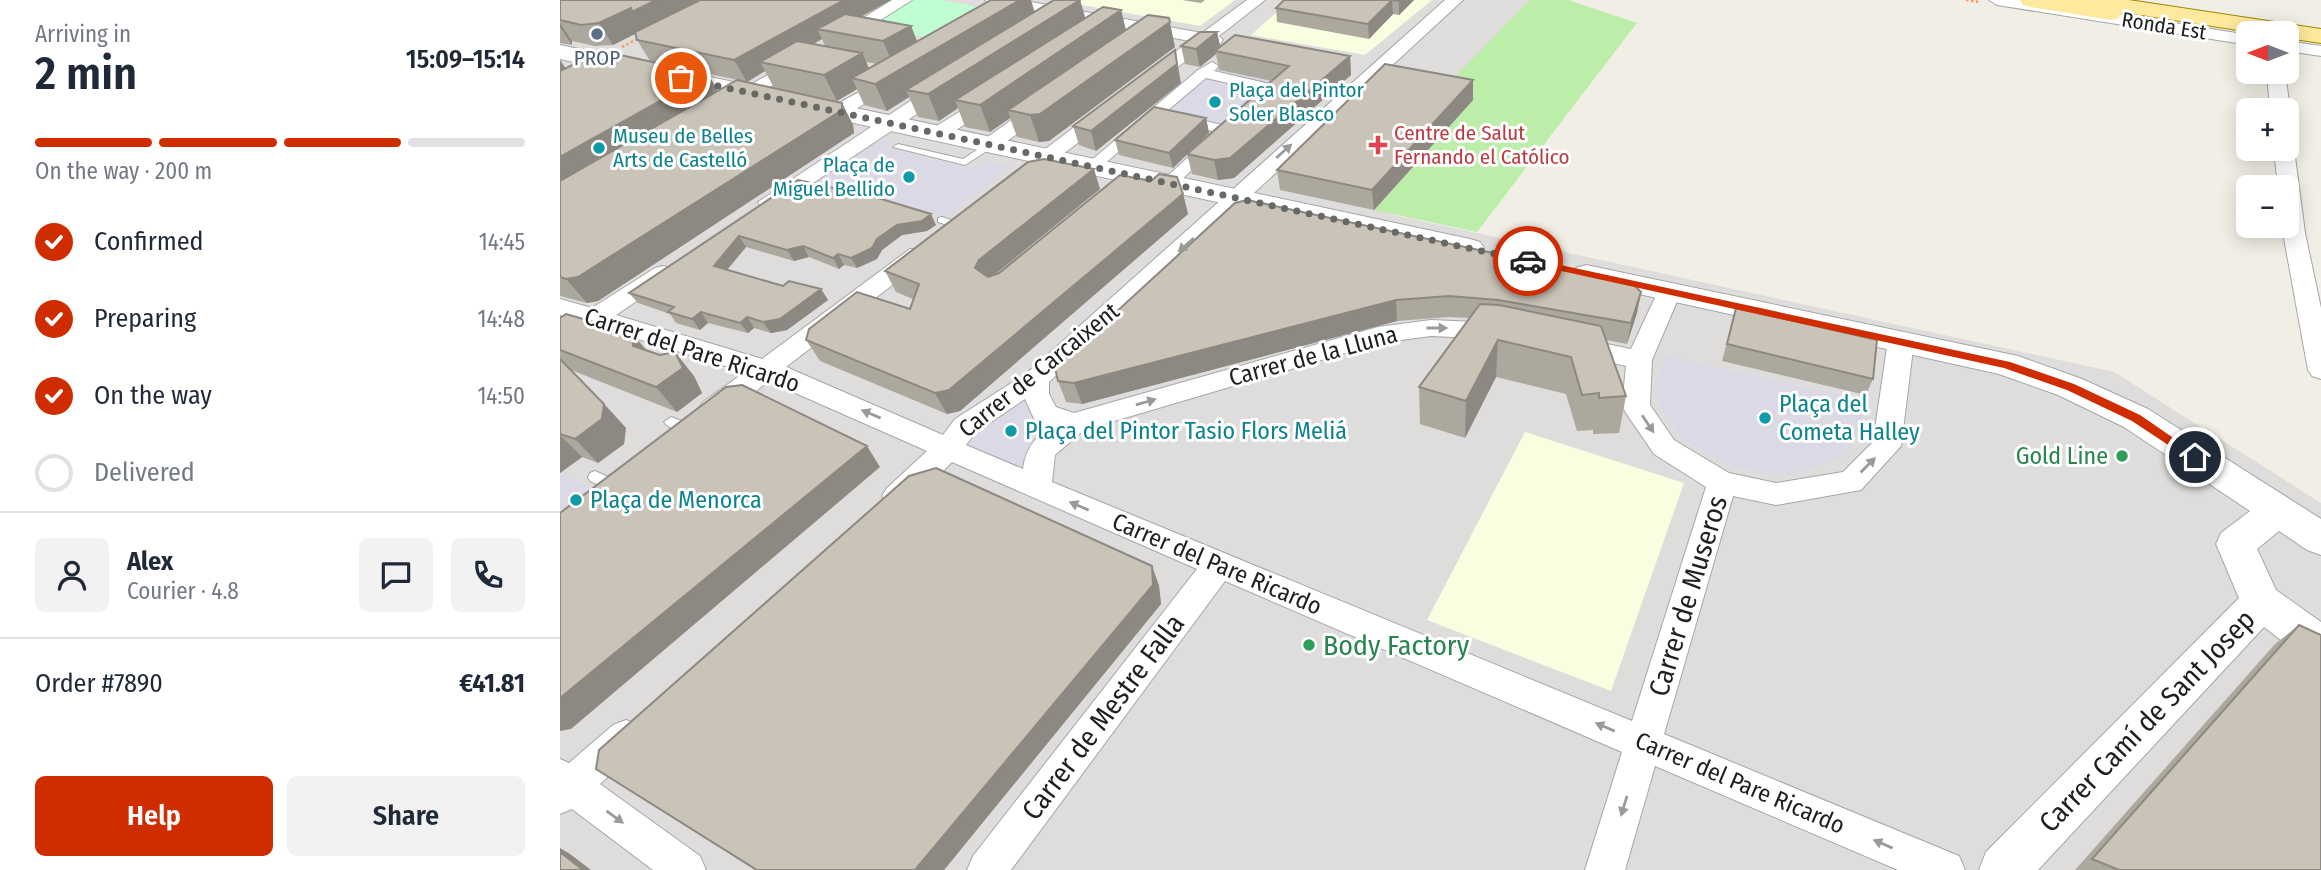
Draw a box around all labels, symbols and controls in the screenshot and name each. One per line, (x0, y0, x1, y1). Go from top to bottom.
street label: Ronda Est (2120, 6, 2208, 46)
text: Arriving in (35, 20, 131, 48)
north arrow (2236, 21, 2300, 84)
map controls (2236, 21, 2299, 238)
marker: PROP (589, 26, 605, 42)
text: 15:09–15:14 (406, 44, 525, 75)
place label: PROP (574, 45, 620, 71)
text: 2 min (35, 46, 137, 101)
pin (651, 48, 711, 108)
icon: bag (662, 59, 700, 97)
place label: Plaça del Pintor Soler Blasco (1229, 77, 1365, 127)
marker: Plaça del Pintor Soler Blasco (1207, 94, 1223, 110)
button: + (2236, 98, 2299, 161)
place label: Centre de Salut Fernando el Católico (1394, 120, 1570, 170)
place label: Museu de Belles Arts de Castelló (613, 123, 753, 173)
marker: Centre de Salut Fernando el Católico (1368, 135, 1388, 155)
marker: Museu de Belles Arts de Castelló (591, 140, 607, 156)
one-way arrow (1275, 143, 1293, 159)
place label: Plaça de Miguel Bellido (773, 152, 895, 202)
text: On the way · 200 m (35, 157, 212, 185)
marker: Plaça de Miguel Bellido (901, 169, 917, 185)
button: − (2236, 175, 2299, 238)
icon: check (35, 223, 73, 261)
text: Confirmed (94, 226, 204, 257)
courier (1493, 226, 1563, 296)
text: 14:45 (479, 228, 525, 256)
one-way arrow (1177, 237, 1194, 253)
icon: car (1509, 242, 1547, 280)
street label: Carrer de Carcaixent (953, 297, 1125, 443)
icon: check (35, 300, 73, 338)
street label: Carrer del Pare Ricardo (581, 302, 803, 398)
text: Preparing (94, 303, 196, 334)
text: 14:48 (478, 305, 525, 333)
street label: Carrer de la Lluna (1226, 320, 1400, 392)
one-way arrow (1426, 323, 1448, 334)
icon: check (35, 377, 73, 415)
text: On the way (94, 380, 212, 411)
text: 14:50 (477, 382, 525, 410)
place label: Plaça del Cometa Halley (1779, 390, 1920, 446)
one-way arrow (1135, 396, 1157, 407)
one-way arrow (861, 408, 881, 420)
marker: Plaça del Cometa Halley (1757, 410, 1773, 426)
one-way arrow (1641, 414, 1654, 433)
place label: Plaça del Pintor Tasio Flors Meliá (1025, 417, 1347, 445)
marker: Plaça del Pintor Tasio Flors Meliá (1003, 423, 1019, 439)
pin (2165, 427, 2225, 487)
icon: home (2176, 438, 2214, 476)
place label: Gold Line (2016, 442, 2108, 470)
marker: Gold Line (2114, 448, 2130, 464)
text: Delivered (94, 457, 195, 488)
one-way arrow (1860, 457, 1876, 473)
place label: Plaça de Menorca (590, 486, 762, 514)
marker: Plaça de Menorca (568, 492, 584, 508)
street label: Carrer de Museros (1642, 492, 1734, 700)
one-way arrow (1069, 500, 1089, 512)
street label: Carrer del Pare Ricardo (1108, 507, 1326, 621)
button: person (35, 538, 109, 612)
button: chat (359, 538, 433, 612)
button: phone (451, 538, 525, 612)
text: Alex (127, 546, 173, 577)
text: Courier · 4.8 (127, 577, 239, 605)
street label: Carrer Camí de Sant Josep (2032, 603, 2262, 839)
street label: Carrer de Mestre Falla (1015, 608, 1191, 826)
place label: Body Factory (1323, 629, 1470, 662)
marker: Body Factory (1301, 637, 1317, 653)
text: Order #7890 (35, 668, 163, 699)
text: €41.81 (459, 668, 525, 699)
one-way arrow (1594, 721, 1615, 732)
street label: Carrer del Pare Ricardo (1631, 726, 1849, 840)
button: Help (35, 776, 273, 856)
button: Share (287, 776, 525, 856)
one-way arrow (1619, 795, 1629, 816)
one-way arrow (606, 810, 624, 824)
one-way arrow (1872, 838, 1893, 849)

